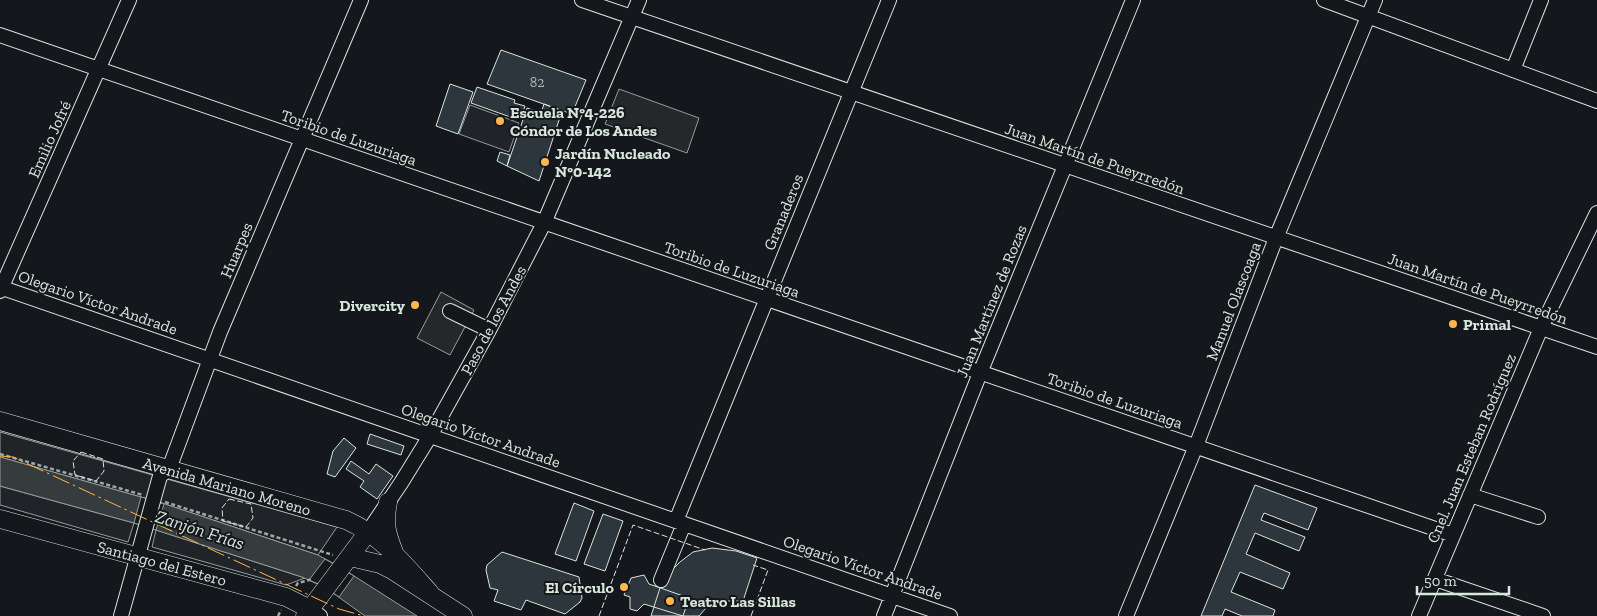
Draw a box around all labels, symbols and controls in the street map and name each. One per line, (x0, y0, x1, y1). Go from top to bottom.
house number: 82 (530, 74, 544, 91)
street label: Emilio Jofré (24, 98, 75, 181)
place label: Escuela N°4-226 Cóndor de Los Andes (510, 103, 657, 140)
street label: Toribio de Luzuriaga (278, 105, 420, 170)
marker: Escuela N°4-226 Cóndor de Los Andes (494, 115, 506, 127)
street label: Juan Martín de Pueyrredón (1003, 119, 1188, 198)
place label: Jardín Nucleado N°0-142 (555, 144, 671, 181)
marker: Jardín Nucleado N°0-142 (539, 156, 551, 168)
street label: Granaderos (760, 171, 807, 253)
street label: Huarpes (216, 220, 257, 281)
street label: Juan Martínez de Rozas (952, 222, 1031, 380)
street label: Toribio de Luzuriaga (661, 237, 803, 302)
street label: Manuel Olascoaga (1202, 239, 1265, 363)
street label: Juan Martín de Pueyrredón (1386, 249, 1571, 328)
street label: Paso de los Andes (457, 262, 530, 378)
street label: Olegario Víctor Andrade (16, 266, 180, 339)
place label: Divercity (339, 296, 406, 315)
marker: Divercity (409, 299, 421, 311)
place label: Primal (1463, 315, 1512, 334)
marker: Primal (1447, 318, 1459, 330)
street label: Cnel. Juan Esteban Rodríguez (1423, 351, 1520, 546)
street label: Toribio de Luzuriaga (1044, 368, 1186, 433)
street label: Olegario Víctor Andrade (399, 399, 563, 472)
street label: Avenida Mariano Moreno (141, 453, 313, 520)
water label: Zanjón Frías (153, 505, 247, 555)
street label: Olegario Víctor Andrade (781, 531, 945, 604)
street label: Santiago del Estero (95, 537, 229, 590)
scale bar (1417, 564, 1510, 596)
text: 50 m (1424, 572, 1457, 590)
place label: El Círculo (545, 578, 615, 597)
marker: El Círculo (618, 581, 630, 593)
place label: Teatro Las Sillas (680, 592, 796, 611)
marker: Teatro Las Sillas (664, 595, 676, 607)

